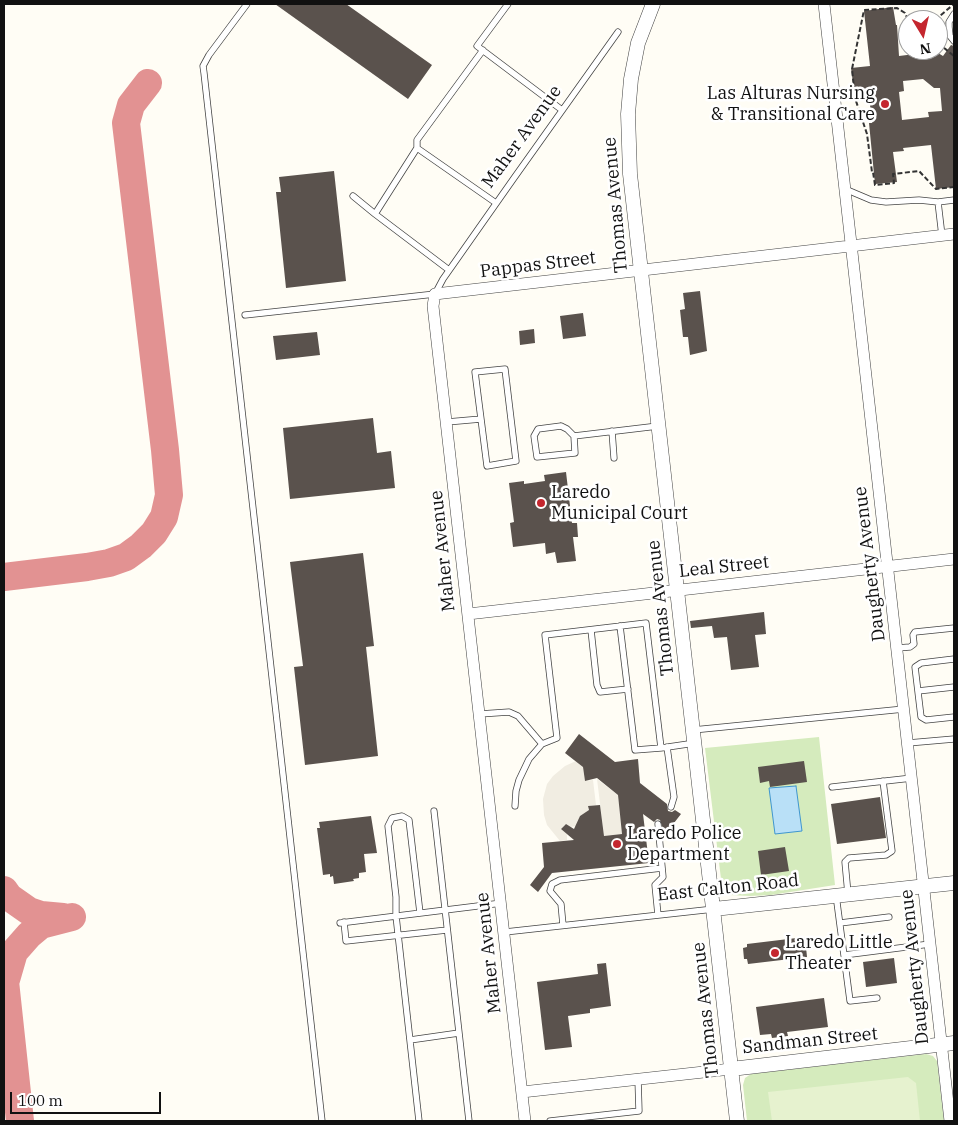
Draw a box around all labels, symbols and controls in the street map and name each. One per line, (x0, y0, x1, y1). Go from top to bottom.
north arrow (898, 10, 948, 60)
text: N (918, 39, 932, 59)
street label: Maher Avenue (477, 81, 567, 193)
place label: Las Alturas Nursing & Transitional Care (707, 83, 875, 126)
marker: Las Alturas Nursing & Transitional Care (879, 98, 891, 110)
street label: Thomas Avenue (599, 136, 633, 274)
street label: Pappas Street (479, 247, 597, 283)
place label: Laredo Municipal Court (551, 482, 688, 524)
street label: Daugherty Avenue (850, 485, 890, 643)
street label: Maher Avenue (426, 489, 460, 613)
marker: Laredo Municipal Court (535, 497, 547, 509)
street label: Thomas Avenue (643, 539, 679, 677)
street label: Leal Street (678, 552, 770, 582)
place label: Laredo Police Department (627, 823, 741, 866)
marker: Laredo Police Department (611, 838, 623, 850)
street label: East Calton Road (656, 870, 800, 906)
street label: Daugherty Avenue (896, 888, 934, 1046)
street label: Maher Avenue (472, 891, 506, 1015)
place label: Laredo Little Theater (785, 932, 893, 974)
street label: Thomas Avenue (688, 941, 724, 1079)
marker: Laredo Little Theater (769, 947, 781, 959)
street label: Sandman Street (741, 1023, 879, 1059)
scale bar (12, 1082, 164, 1114)
text: 100 m (18, 1091, 63, 1110)

